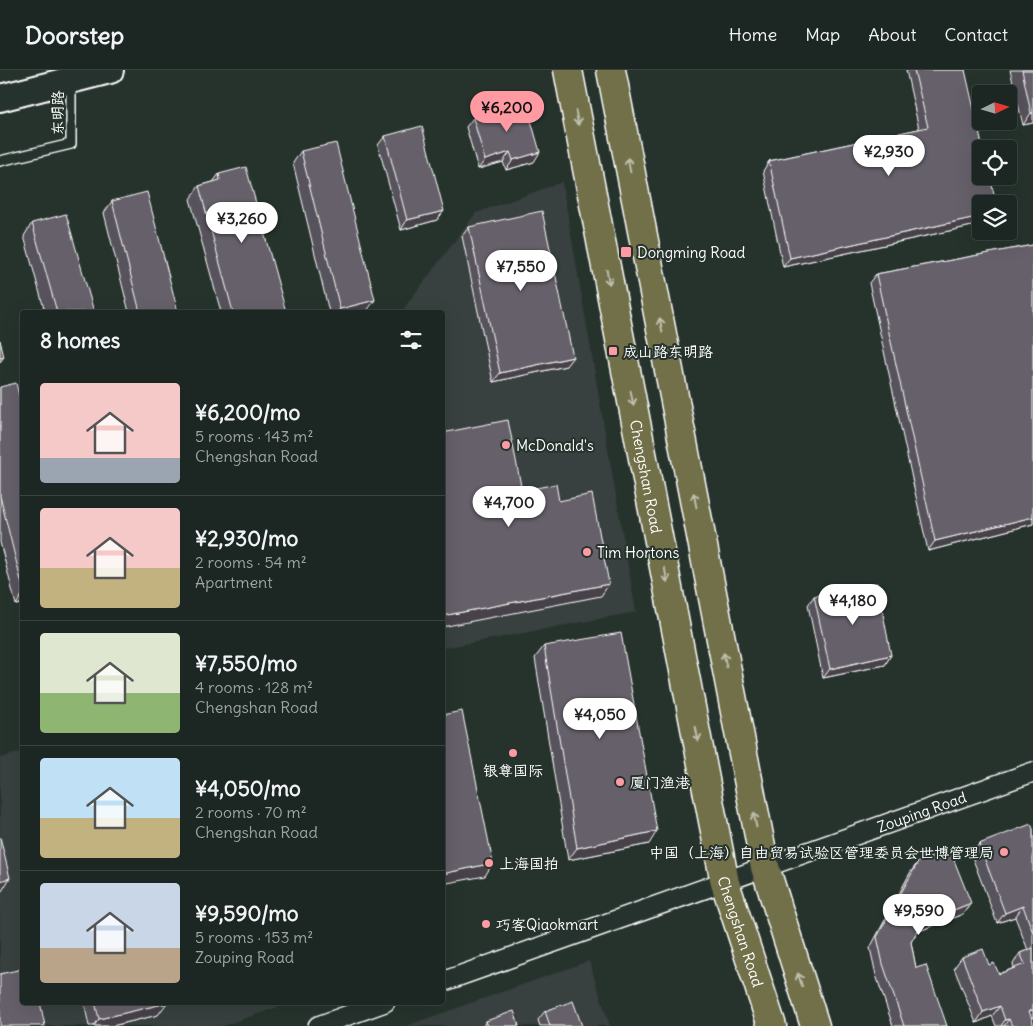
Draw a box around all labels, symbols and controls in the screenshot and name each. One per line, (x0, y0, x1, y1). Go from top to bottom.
text: Doorstep (25, 20, 124, 50)
text: Home (729, 23, 777, 46)
text: Map (805, 23, 840, 46)
text: About (868, 23, 916, 46)
text: Contact (944, 23, 1008, 46)
north arrow (972, 85, 1018, 130)
map controls (972, 85, 1017, 240)
street label: 东明路 (48, 90, 67, 136)
pin: ¥6,200 (466, 90, 548, 133)
text: ¥6,200 (481, 97, 533, 117)
one-way arrow (573, 109, 582, 125)
pin: ¥2,930 (848, 134, 930, 177)
button: locate (972, 140, 1017, 185)
text: ¥2,930 (864, 141, 914, 161)
one-way arrow (624, 158, 634, 174)
button: layers (972, 195, 1017, 240)
pin: ¥3,260 (201, 202, 283, 244)
text: ¥3,260 (217, 208, 267, 228)
place label: Dongming Road (637, 243, 746, 262)
marker: Dongming Road (619, 245, 633, 259)
pin: ¥7,550 (480, 250, 562, 292)
text: ¥7,550 (496, 256, 546, 276)
one-way arrow (604, 269, 614, 285)
one-way arrow (655, 317, 665, 333)
icon: filters (397, 326, 425, 354)
text: 8 homes (40, 327, 120, 354)
place label: 成山路东明路 (623, 342, 713, 361)
marker: 成山路东明路 (607, 345, 619, 357)
one-way arrow (628, 390, 637, 406)
text: ¥6,200/mo (195, 399, 300, 426)
icon: home (80, 403, 140, 463)
street label: Chengshan Road (626, 418, 667, 535)
text: 5 rooms · 143 m² (195, 426, 313, 446)
place label: McDonald's (516, 436, 594, 455)
marker: McDonald's (500, 439, 512, 451)
text: Chengshan Road (195, 446, 318, 466)
pin: ¥4,700 (468, 486, 550, 528)
text: ¥4,700 (484, 492, 534, 512)
one-way arrow (689, 493, 699, 509)
text: ¥2,930/mo (195, 525, 298, 552)
icon: home (80, 528, 140, 588)
place label: Tim Hortons (597, 543, 679, 562)
marker: Tim Hortons (581, 546, 593, 558)
text: 2 rooms · 54 m² (195, 552, 307, 572)
one-way arrow (662, 566, 671, 582)
text: Apartment (195, 572, 273, 592)
pin: ¥4,180 (812, 584, 894, 626)
text: ¥4,180 (829, 590, 877, 610)
text: ¥7,550/mo (195, 650, 297, 677)
one-way arrow (720, 652, 729, 668)
icon: home (80, 653, 140, 713)
text: 4 rooms · 128 m² (195, 677, 313, 697)
text: Chengshan Road (195, 697, 318, 717)
pin: ¥4,050 (559, 698, 641, 740)
text: ¥4,050 (574, 704, 626, 724)
one-way arrow (692, 726, 702, 742)
marker: 银尊国际 (507, 747, 519, 759)
place label: 银尊国际 (483, 761, 543, 780)
place label: 厦门渔港 (630, 773, 691, 792)
text: ¥4,050/mo (195, 775, 301, 802)
marker: 厦门渔港 (614, 776, 626, 788)
icon: home (80, 778, 140, 838)
street label: Zouping Road (875, 787, 969, 836)
text: 2 rooms · 70 m² (195, 802, 307, 822)
one-way arrow (750, 812, 760, 828)
text: Chengshan Road (195, 822, 318, 842)
place label: 中国（上海）自由贸易试验区管理委员会世博管理局 (649, 843, 994, 862)
marker: 中国（上海）自由贸易试验区管理委员会世博管理局 (998, 846, 1010, 858)
place label: 上海国拍 (499, 854, 559, 873)
marker: 上海国拍 (483, 857, 495, 869)
street label: Chengshan Road (714, 875, 768, 989)
pin: ¥9,590 (878, 894, 960, 936)
text: ¥9,590/mo (195, 900, 299, 927)
text: ¥9,590 (894, 900, 944, 920)
icon: home (80, 903, 140, 963)
place label: 巧客Qiaokmart (496, 915, 598, 934)
marker: 巧客Qiaokmart (480, 918, 492, 930)
text: 5 rooms · 153 m² (195, 927, 313, 947)
text: Zouping Road (195, 947, 294, 967)
one-way arrow (795, 972, 804, 988)

